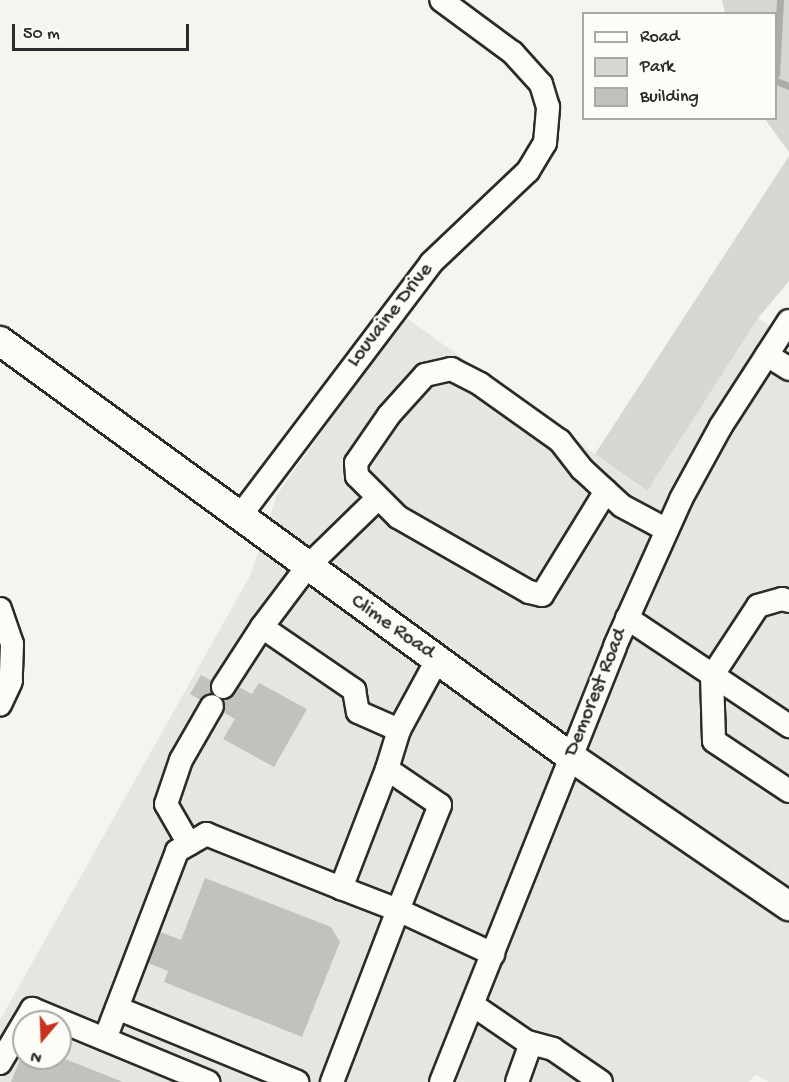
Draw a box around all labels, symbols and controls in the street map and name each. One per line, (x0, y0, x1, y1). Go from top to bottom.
scale bar (15, 12, 192, 50)
legend (582, 12, 777, 120)
text: 50 m (23, 24, 60, 45)
text: Road (640, 27, 679, 48)
text: Park (640, 57, 674, 78)
text: Building (640, 87, 699, 108)
street label: Louvaine Drive (342, 259, 440, 373)
street label: Clime Road (345, 590, 439, 666)
street label: Demorest Road (560, 625, 634, 761)
north arrow (12, 1010, 72, 1070)
text: N (29, 1045, 45, 1066)

